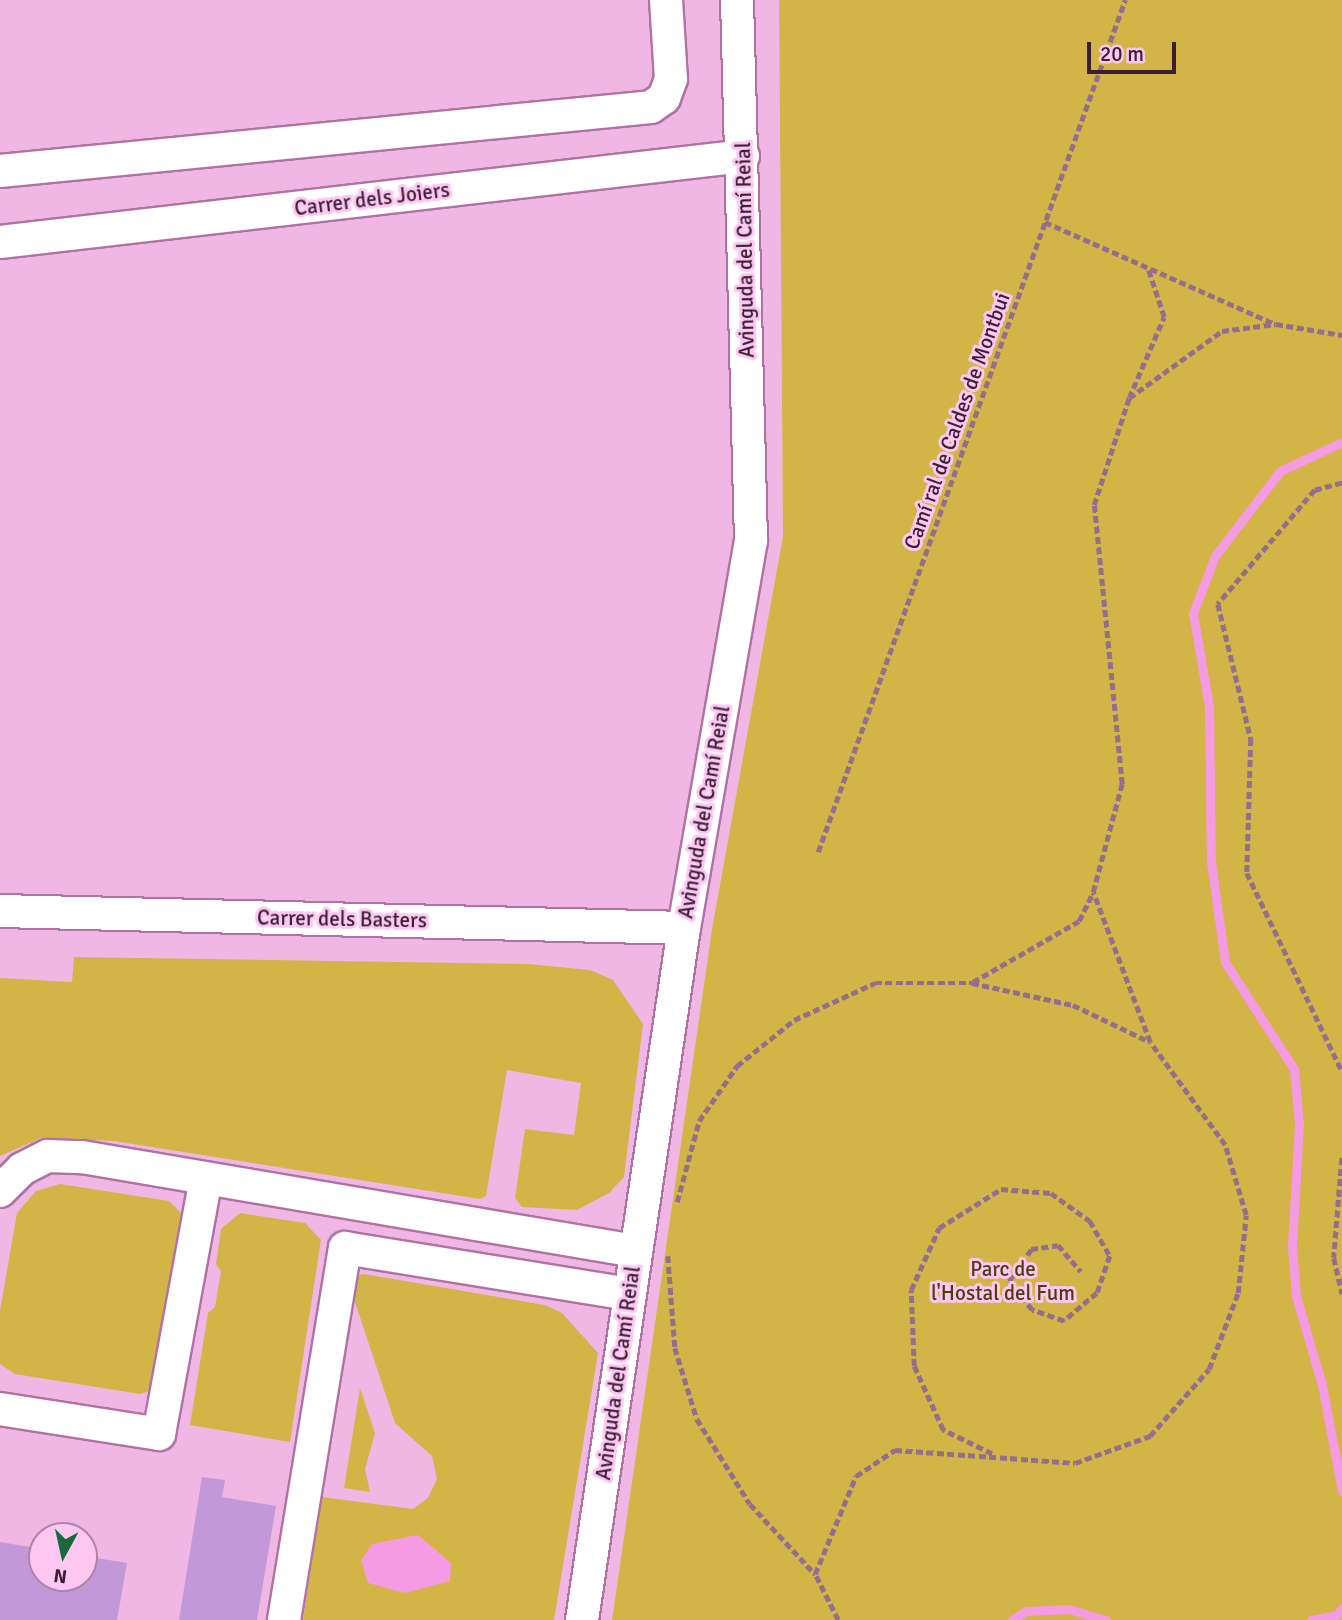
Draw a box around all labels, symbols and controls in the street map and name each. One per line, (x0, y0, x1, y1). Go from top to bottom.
scale bar (1090, 28, 1179, 72)
text: 20 m (1100, 41, 1144, 67)
street label: Avinguda del Camí Reial (731, 142, 759, 358)
street label: Carrer dels Joiers (293, 177, 451, 221)
street label: Camí ral de Caldes de Montbui (899, 289, 1015, 553)
street label: Avinguda del Camí Reial (673, 703, 735, 921)
street label: Carrer dels Basters (257, 905, 427, 933)
park label: Parc de l'Hostal del Fum (931, 1256, 1075, 1306)
street label: Avinguda del Camí Reial (590, 1264, 646, 1482)
north arrow (28, 1522, 98, 1592)
text: N (52, 1563, 69, 1589)

